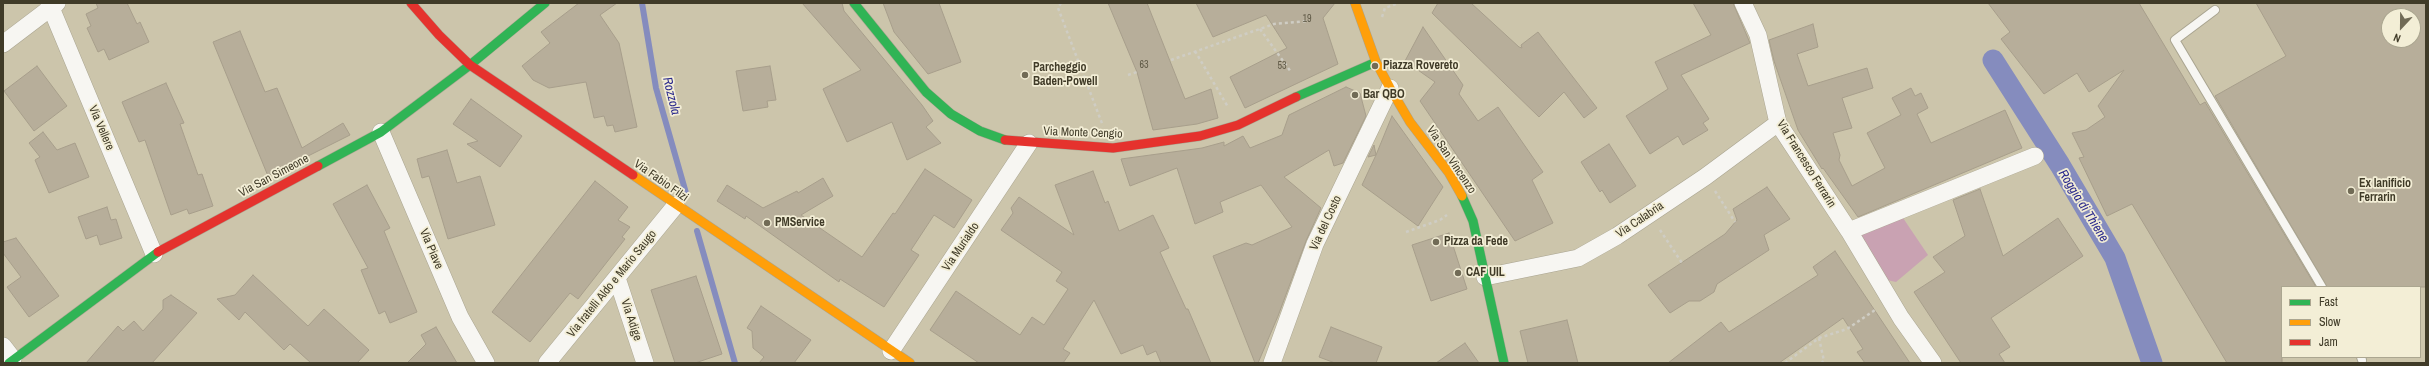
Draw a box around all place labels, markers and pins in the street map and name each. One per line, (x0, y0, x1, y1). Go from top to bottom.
place label: Piazza Rovereto (1383, 59, 1458, 73)
place label: Parcheggio Baden-Powell (1033, 61, 1098, 89)
marker: Piazza Rovereto (1370, 61, 1380, 71)
marker: Parcheggio Baden-Powell (1020, 70, 1030, 80)
place label: Bar QBO (1363, 88, 1405, 102)
marker: Bar QBO (1350, 90, 1360, 100)
place label: Ex lanificio Ferrarin (2359, 177, 2411, 205)
marker: Ex lanificio Ferrarin (2346, 186, 2356, 196)
place label: PMService (775, 216, 825, 230)
marker: PMService (762, 218, 772, 228)
place label: Pizza da Fede (1444, 235, 1508, 249)
marker: Pizza da Fede (1431, 237, 1441, 247)
place label: CAF UIL (1466, 266, 1505, 280)
marker: CAF UIL (1453, 268, 1463, 278)

